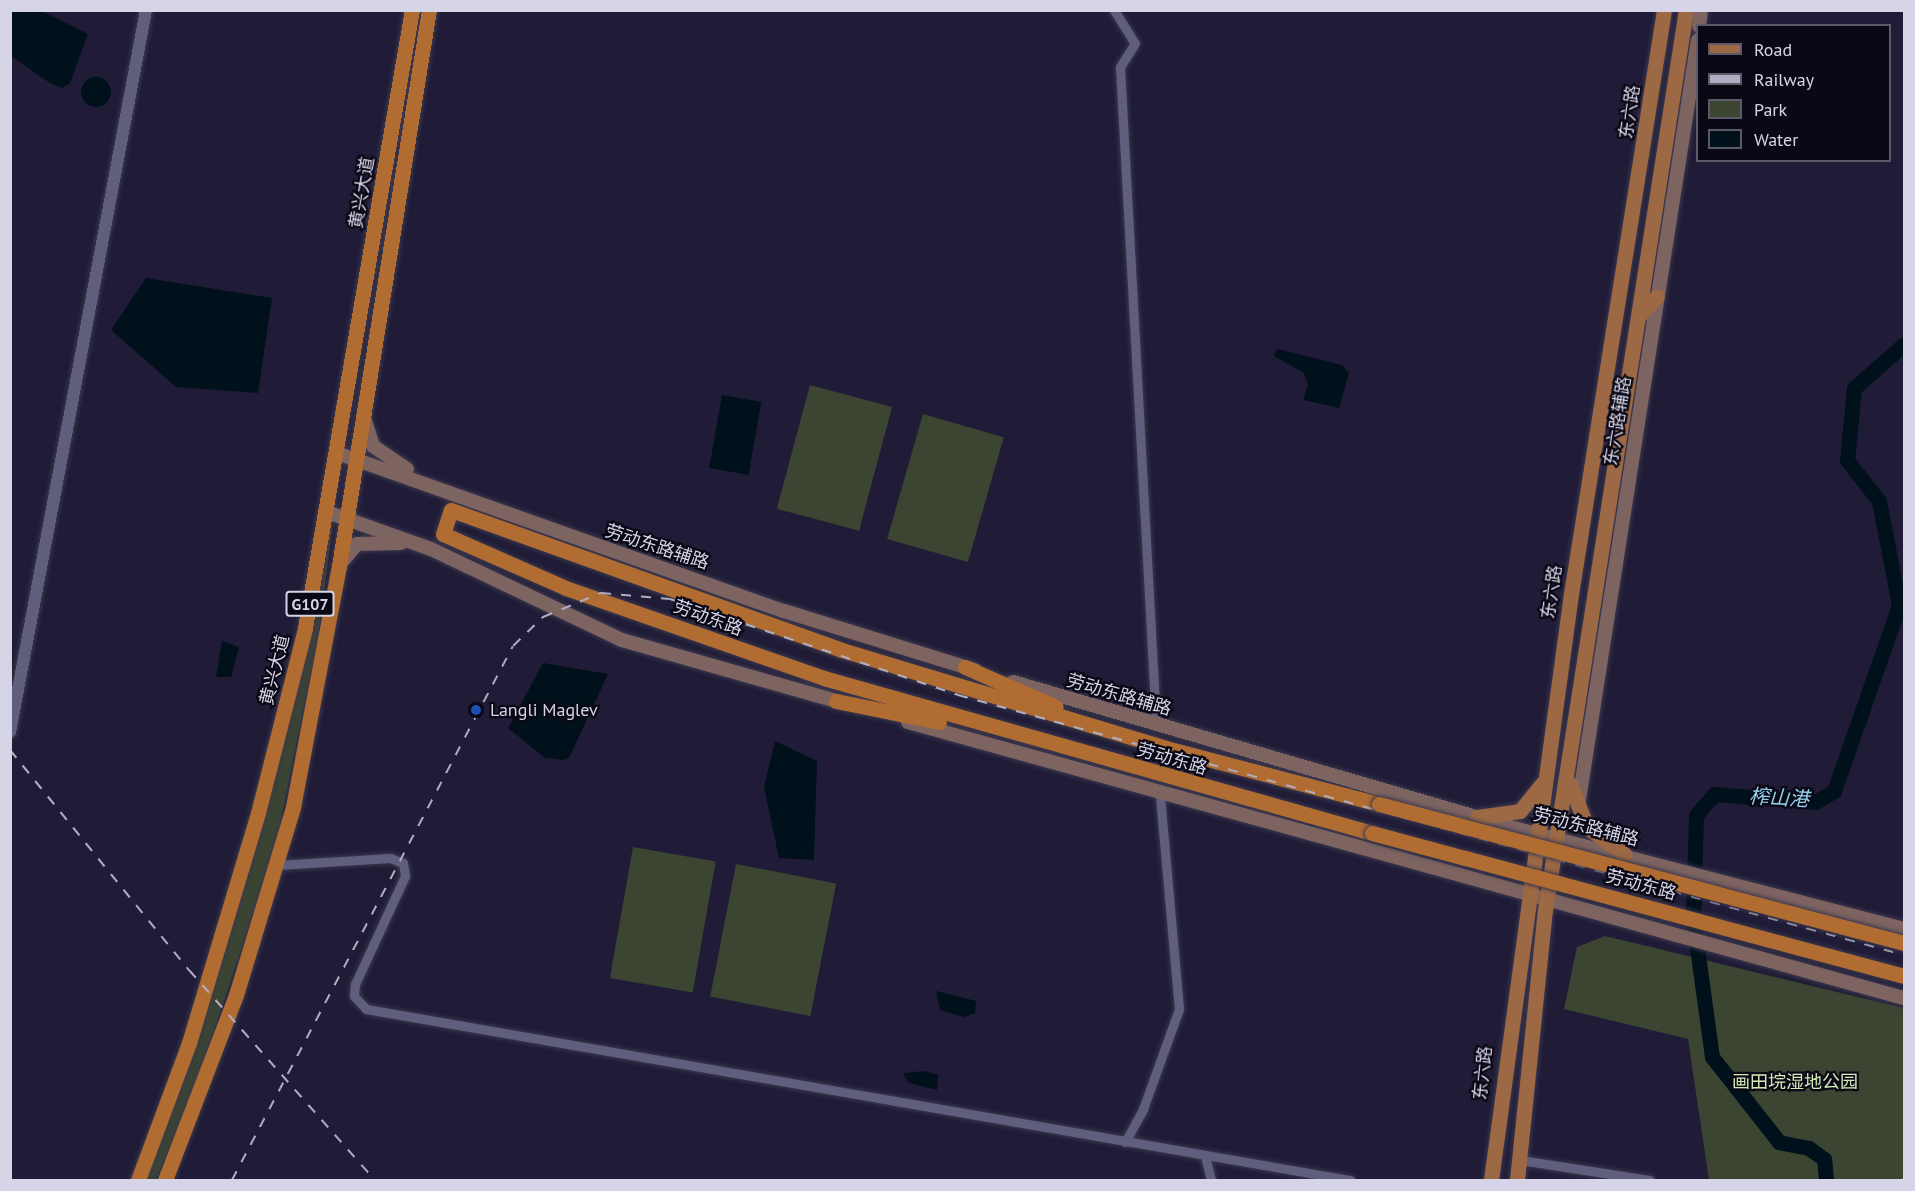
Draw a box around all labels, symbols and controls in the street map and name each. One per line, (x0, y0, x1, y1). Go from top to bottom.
legend (1696, 24, 1891, 162)
text: Road (1754, 38, 1792, 61)
text: Railway (1754, 68, 1814, 91)
street label: 东六路 (1616, 84, 1644, 140)
text: Park (1754, 98, 1787, 121)
text: Water (1754, 128, 1798, 151)
street label: 黄兴大道 (345, 156, 379, 230)
street label: 东六路辅路 (1600, 375, 1636, 467)
street label: 劳动东路辅路 (602, 520, 712, 574)
street label: 东六路 (1538, 564, 1566, 620)
road number: G107 (284, 591, 336, 617)
street label: 劳动东路 (670, 596, 746, 640)
street label: 黄兴大道 (256, 632, 294, 708)
street label: 劳动东路辅路 (1064, 670, 1174, 720)
place label: Langli Maglev (490, 699, 598, 721)
marker: Langli Maglev (467, 701, 485, 719)
street label: 劳动东路 (1134, 739, 1210, 779)
water label: 榨山港 (1748, 784, 1810, 812)
street label: 劳动东路辅路 (1531, 803, 1641, 851)
street label: 劳动东路 (1603, 865, 1679, 905)
street label: 东六路 (1469, 1045, 1497, 1101)
park label: 画田垸湿地公园 (1732, 1071, 1858, 1093)

